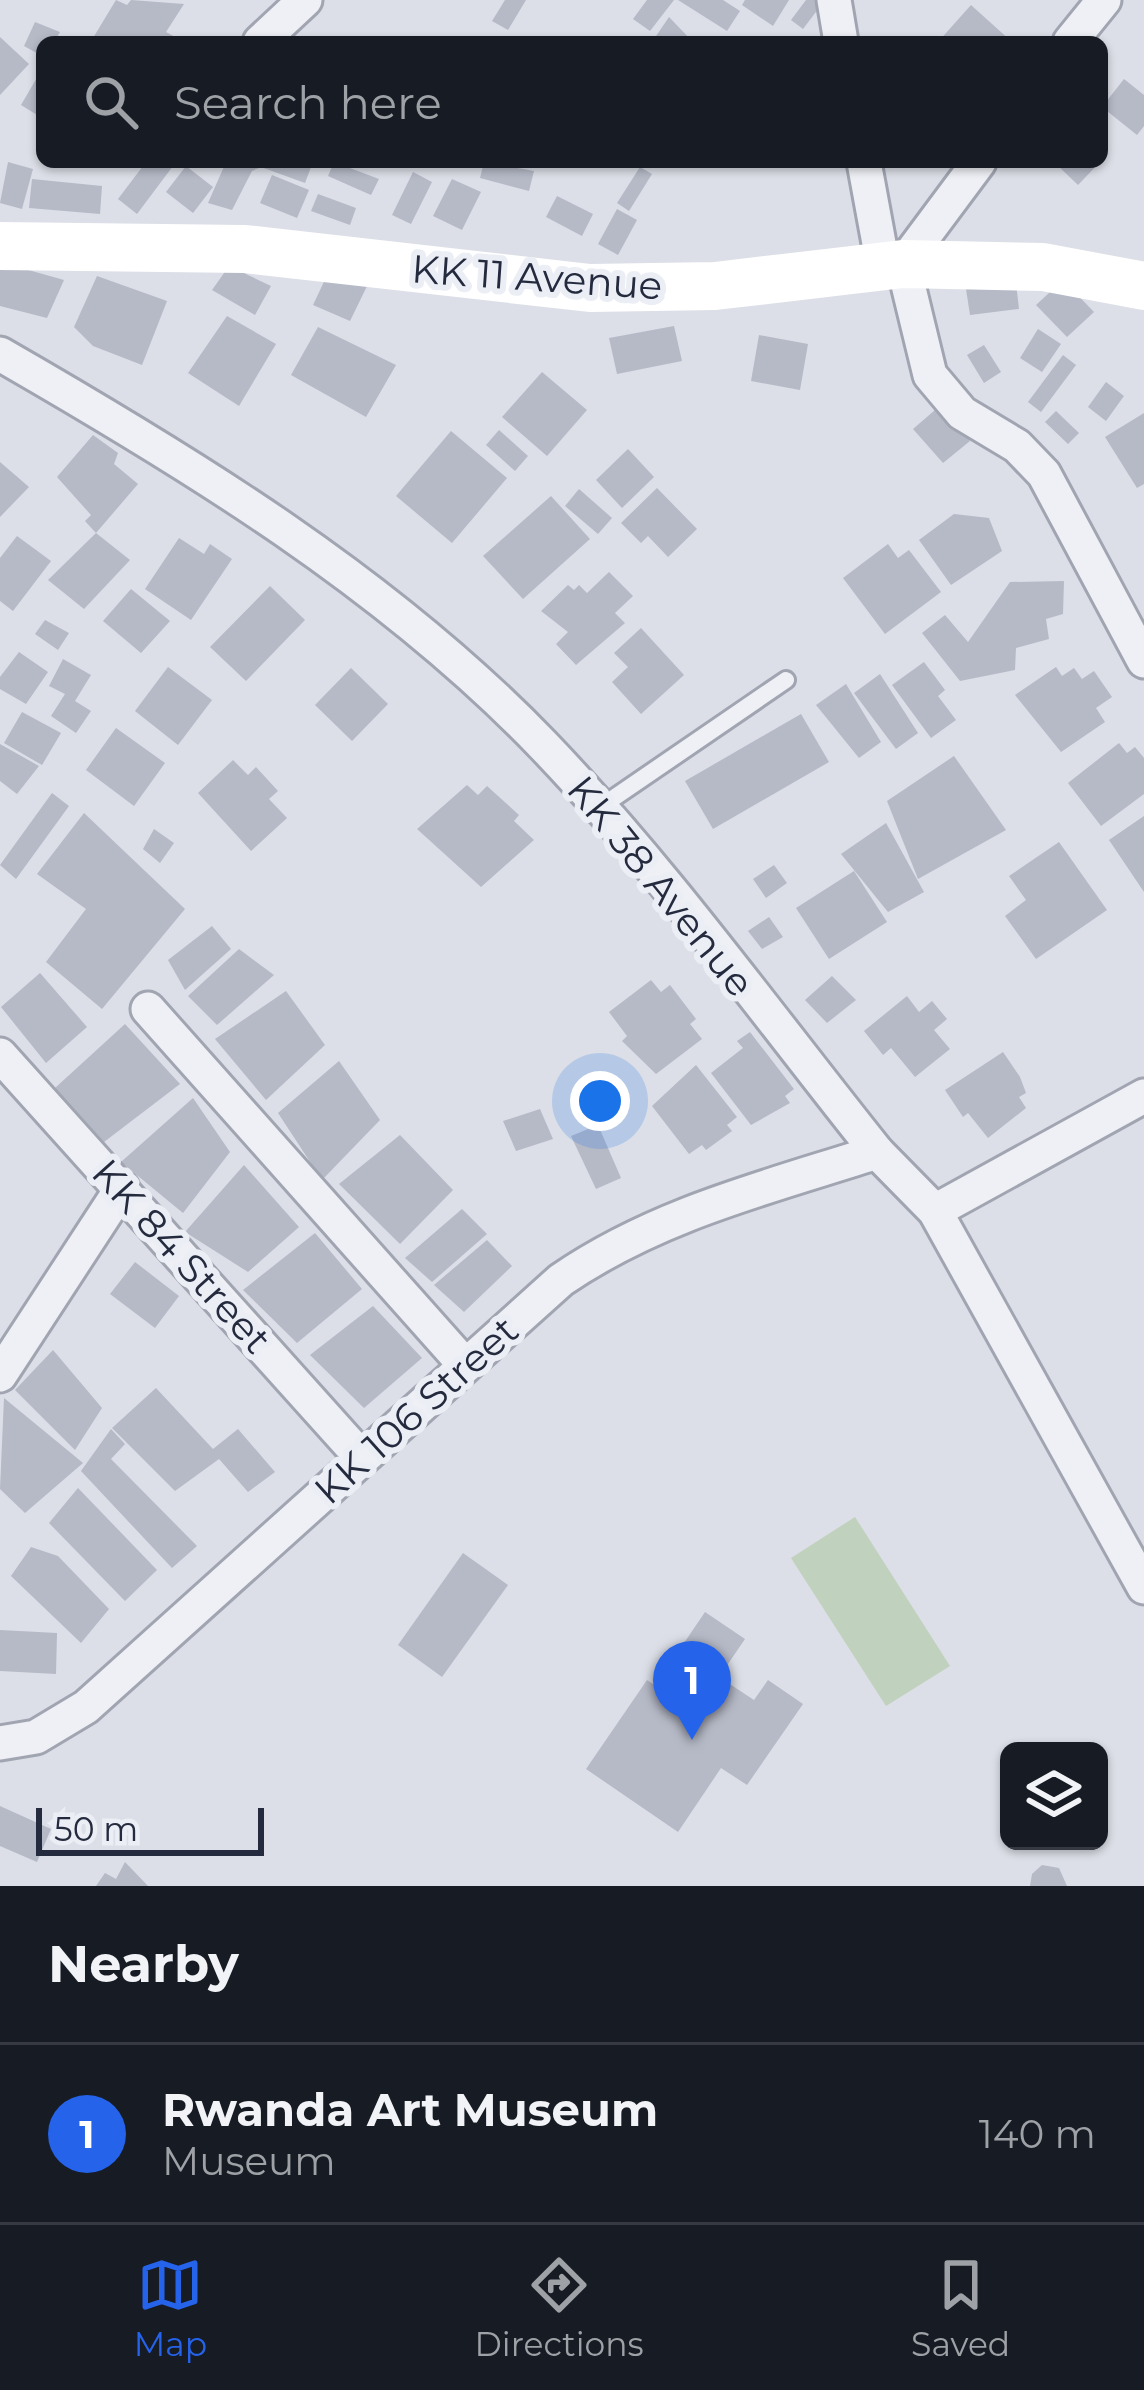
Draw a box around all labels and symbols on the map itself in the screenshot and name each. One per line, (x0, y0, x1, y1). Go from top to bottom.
street label: KK 11 Avenue (410, 244, 664, 310)
street label: KK 38 Avenue (557, 766, 765, 1006)
your location (570, 1071, 630, 1131)
street label: KK 84 Street (82, 1149, 282, 1363)
street label: KK 106 Street (304, 1306, 528, 1514)
pin: 1 (653, 1641, 731, 1740)
scale bar (36, 1802, 264, 1855)

